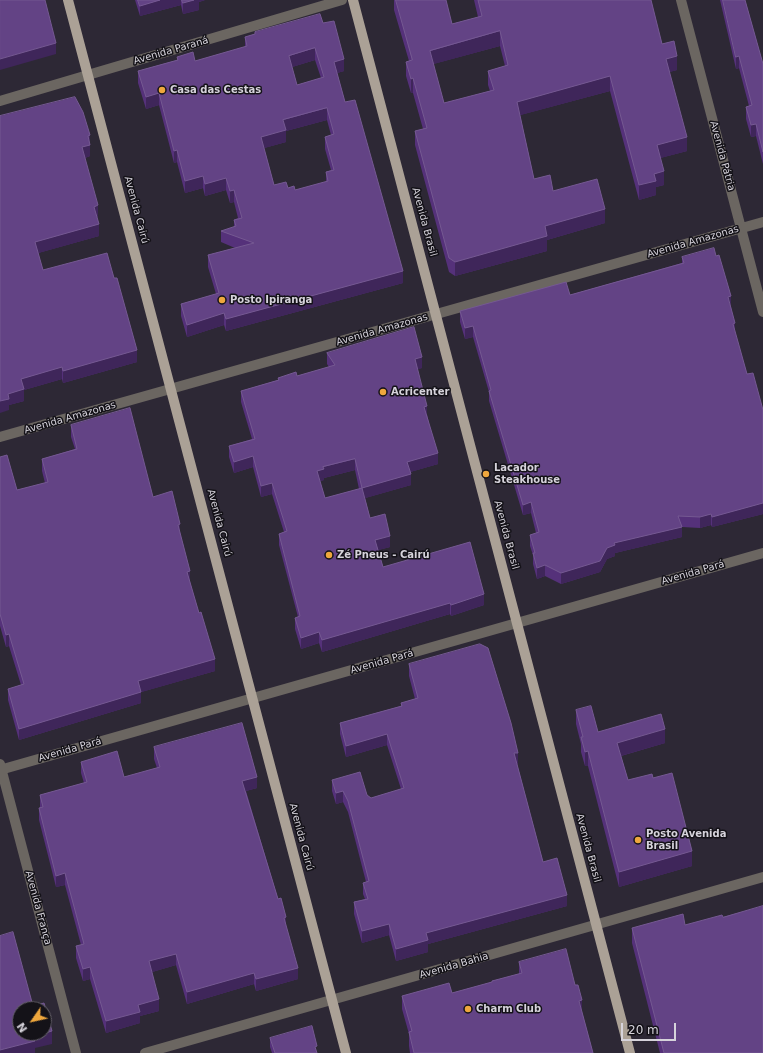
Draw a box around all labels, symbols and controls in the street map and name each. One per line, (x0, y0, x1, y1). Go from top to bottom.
street label: Avenida Paraná (132, 35, 210, 67)
place label: Casa das Cestas (170, 84, 261, 96)
marker: Casa das Cestas (157, 85, 167, 95)
street label: Avenida Pátria (707, 120, 737, 192)
street label: Avenida Cairú (121, 175, 151, 245)
street label: Avenida Brasil (409, 186, 439, 258)
street label: Avenida Amazonas (646, 223, 740, 261)
place label: Posto Ipiranga (230, 294, 312, 306)
marker: Posto Ipiranga (217, 295, 227, 305)
street label: Avenida Amazonas (335, 311, 429, 349)
place label: Acricenter (391, 386, 449, 398)
marker: Acricenter (378, 387, 388, 397)
street label: Avenida Amazonas (23, 399, 117, 437)
place label: Lacador Steakhouse (494, 462, 560, 486)
marker: Lacador Steakhouse (481, 469, 491, 479)
street label: Avenida Cairú (204, 488, 234, 558)
street label: Avenida Brasil (491, 499, 521, 571)
place label: Zé Pneus - Cairú (337, 549, 429, 561)
marker: Zé Pneus - Cairú (324, 550, 334, 560)
street label: Avenida Pará (660, 558, 726, 588)
street label: Avenida Pará (349, 647, 415, 677)
street label: Avenida Pará (37, 735, 103, 765)
street label: Avenida Cairú (286, 802, 316, 872)
street label: Avenida Brasil (573, 812, 603, 884)
place label: Posto Avenida Brasil (646, 828, 726, 852)
marker: Posto Avenida Brasil (633, 835, 643, 845)
street label: Avenida França (22, 870, 54, 946)
street label: Avenida Bahia (418, 950, 490, 982)
north arrow (12, 1001, 52, 1041)
place label: Charm Club (476, 1003, 541, 1015)
marker: Charm Club (463, 1004, 473, 1014)
scale bar (623, 1015, 678, 1041)
text: N (14, 1020, 30, 1035)
text: 20 m (628, 1023, 659, 1037)

